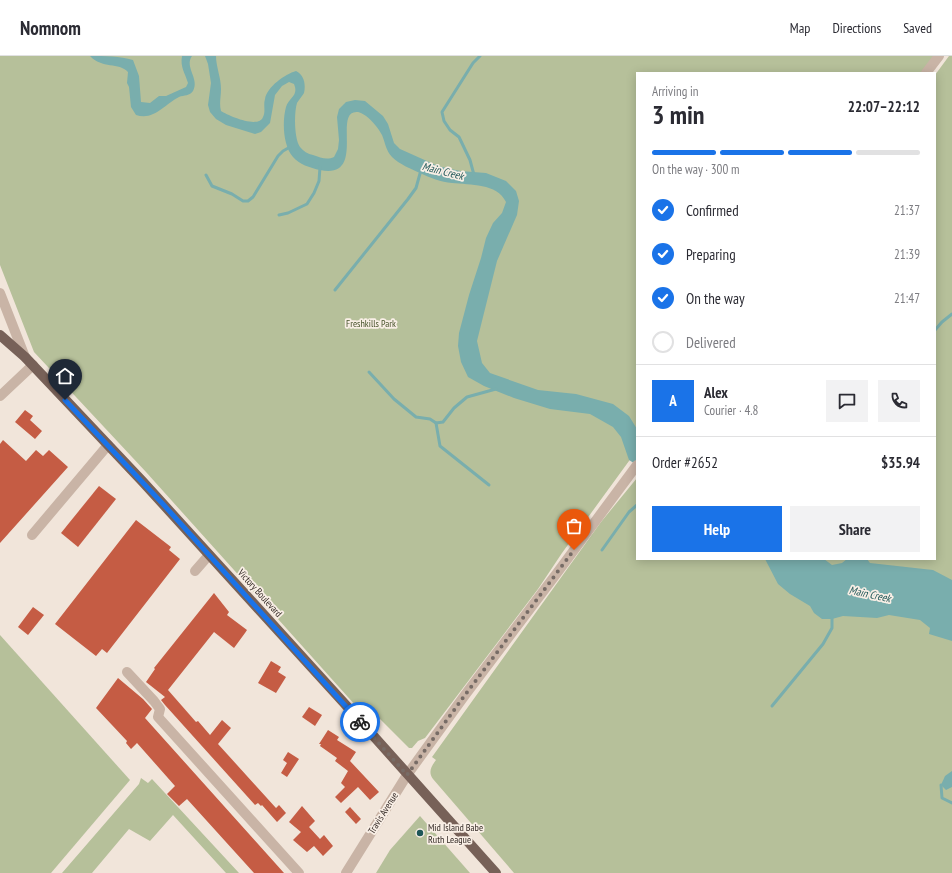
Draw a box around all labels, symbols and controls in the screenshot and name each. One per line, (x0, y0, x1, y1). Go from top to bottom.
text: Nomnom (20, 16, 81, 40)
text: Map (790, 19, 810, 37)
text: Directions (832, 19, 881, 37)
text: Saved (903, 19, 932, 37)
text: Arriving in (652, 83, 699, 100)
text: 22:07–22:12 (848, 97, 920, 116)
text: 3 min (652, 98, 705, 131)
water label: Main Creek (421, 159, 467, 183)
text: On the way · 300 m (652, 161, 739, 178)
icon: check (652, 199, 674, 221)
text: Confirmed (686, 201, 739, 220)
text: 21:37 (894, 202, 920, 219)
icon: check (652, 243, 674, 265)
text: Preparing (686, 245, 736, 264)
text: 21:39 (894, 246, 920, 263)
icon: check (652, 287, 674, 309)
text: On the way (686, 289, 745, 308)
text: 21:47 (894, 290, 920, 307)
park label: Freshkills Park (346, 317, 396, 330)
text: Delivered (686, 333, 736, 352)
pin (48, 359, 82, 400)
icon: home (54, 365, 76, 387)
button: chat (826, 380, 868, 422)
button: phone (878, 380, 920, 422)
text: Alex (704, 383, 728, 402)
text: A (669, 391, 677, 410)
text: Courier · 4.8 (704, 402, 758, 419)
text: Order #2652 (652, 453, 718, 472)
text: $35.94 (881, 453, 920, 472)
button: Help (652, 506, 782, 552)
button: Share (790, 506, 920, 552)
pin (557, 509, 591, 550)
icon: bag (563, 515, 585, 537)
street label: Victory Boulevard (234, 566, 285, 620)
water label: Main Creek (848, 583, 894, 606)
courier (340, 702, 380, 742)
icon: bike (349, 711, 371, 733)
street label: Travis Avenue (365, 790, 401, 836)
place label: Mid Island Babe Ruth League (428, 821, 483, 846)
marker: Mid Island Babe Ruth League (415, 828, 425, 838)

